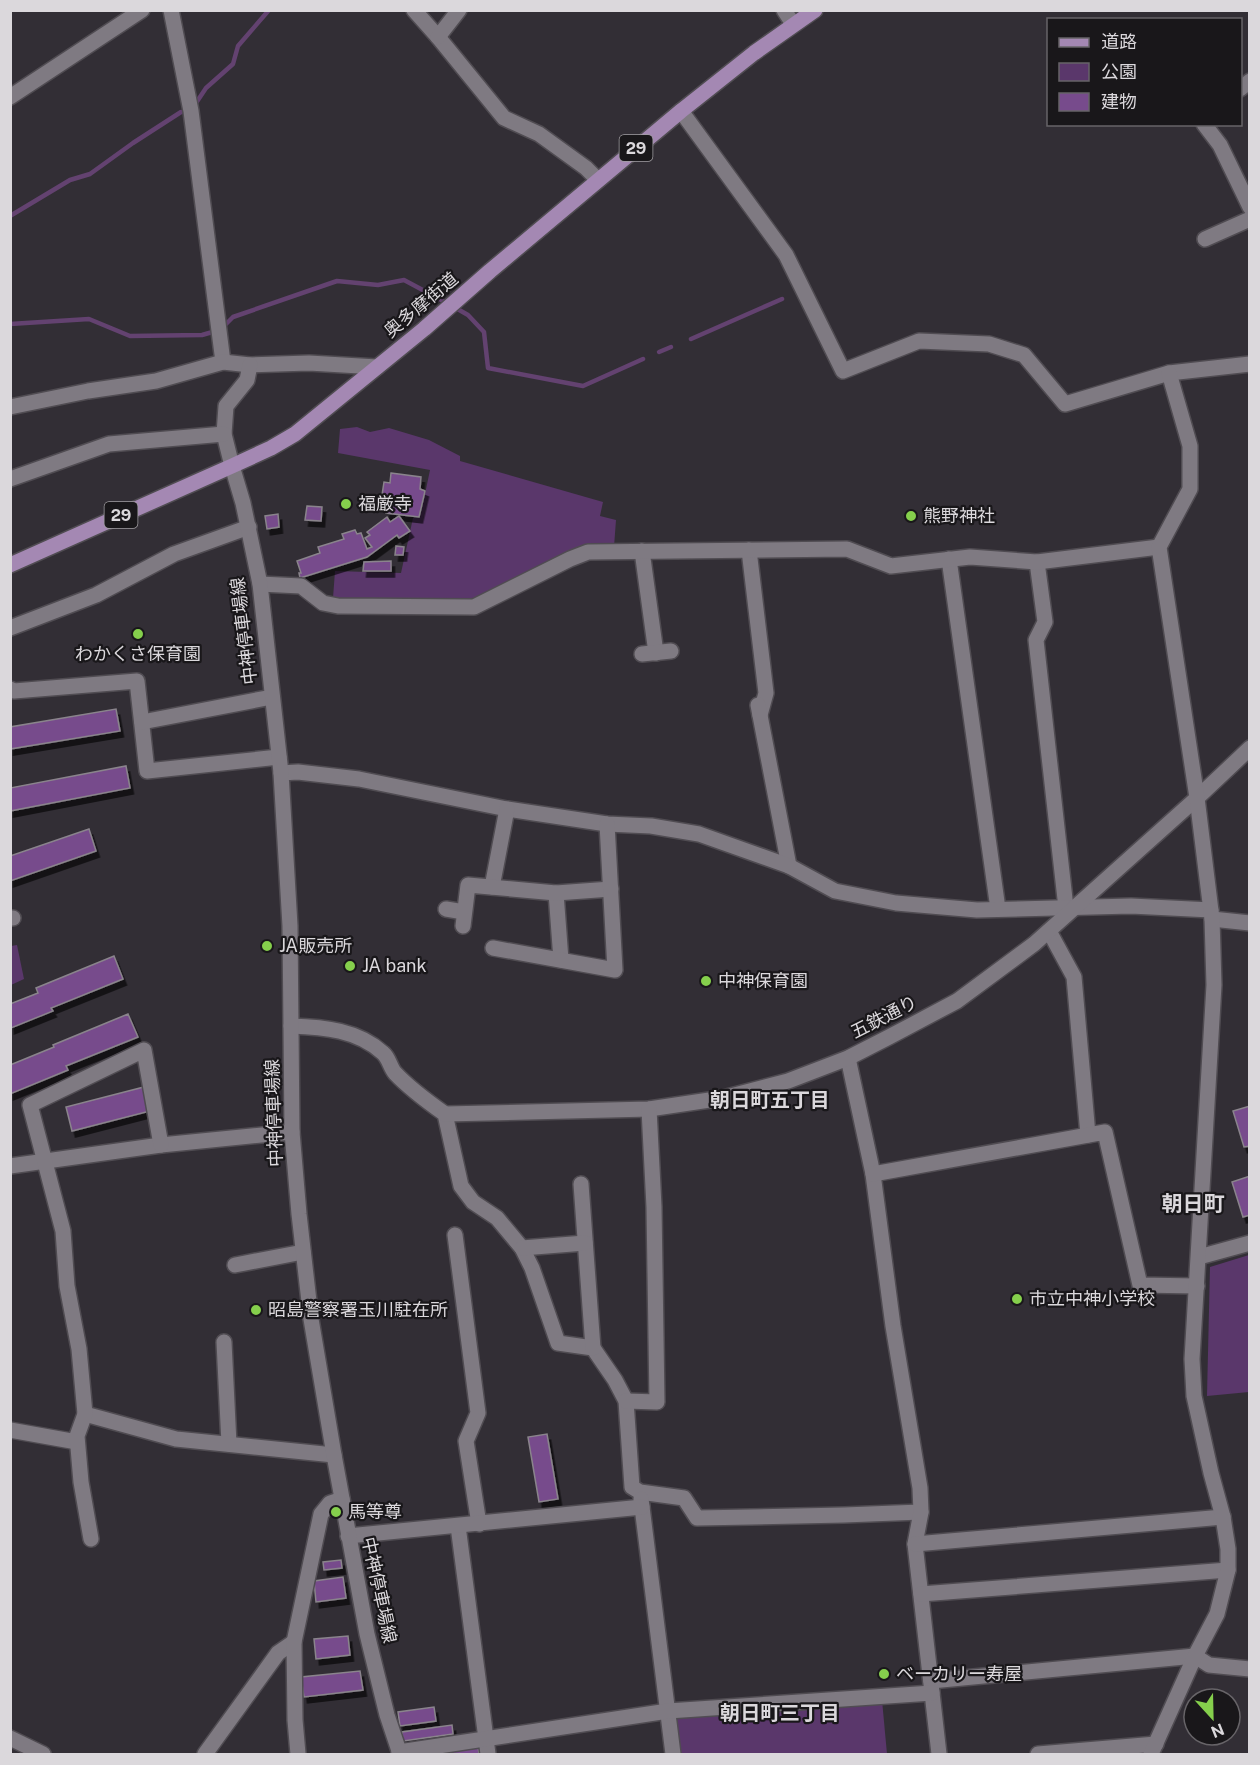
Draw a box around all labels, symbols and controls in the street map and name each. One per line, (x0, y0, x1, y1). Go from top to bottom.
legend (1047, 18, 1242, 126)
text: 道路 (1101, 31, 1137, 52)
text: 公園 (1101, 61, 1137, 82)
text: 建物 (1101, 91, 1137, 112)
road number: 29 (620, 135, 652, 161)
street label: 奥多摩街道 (379, 268, 462, 342)
place label: 福厳寺 (358, 493, 412, 514)
marker: 福厳寺 (339, 497, 353, 511)
road number: 29 (104, 502, 138, 528)
place label: 熊野神社 (923, 505, 995, 526)
marker: 熊野神社 (904, 509, 918, 523)
street label: 中神停車場線 (227, 576, 261, 686)
marker: わかくさ保育園 (131, 627, 145, 641)
place label: わかくさ保育園 (75, 643, 201, 664)
place label: JA販売所 (279, 935, 352, 956)
marker: JA販売所 (260, 939, 274, 953)
place label: JA bank (362, 955, 427, 976)
marker: JA bank (343, 959, 357, 973)
place label: 中神保育園 (718, 970, 808, 991)
marker: 中神保育園 (699, 974, 713, 988)
street label: 五鉄通り (847, 991, 921, 1042)
street label: 中神停車場線 (261, 1059, 286, 1167)
district label: 朝日町五丁目 (710, 1088, 830, 1112)
district label: 朝日町 (1162, 1191, 1225, 1216)
place label: 市立中神小学校 (1029, 1288, 1155, 1309)
marker: 市立中神小学校 (1010, 1292, 1024, 1306)
place label: 昭島警察署玉川駐在所 (268, 1299, 448, 1320)
marker: 昭島警察署玉川駐在所 (249, 1303, 263, 1317)
place label: 馬等尊 (348, 1501, 402, 1522)
marker: 馬等尊 (329, 1505, 343, 1519)
street label: 中神停車場線 (358, 1535, 401, 1645)
place label: ベーカリー寿屋 (896, 1663, 1022, 1684)
marker: ベーカリー寿屋 (877, 1667, 891, 1681)
north arrow (1182, 1687, 1242, 1747)
district label: 朝日町三丁目 (720, 1701, 840, 1725)
text: N (1208, 1719, 1227, 1742)

